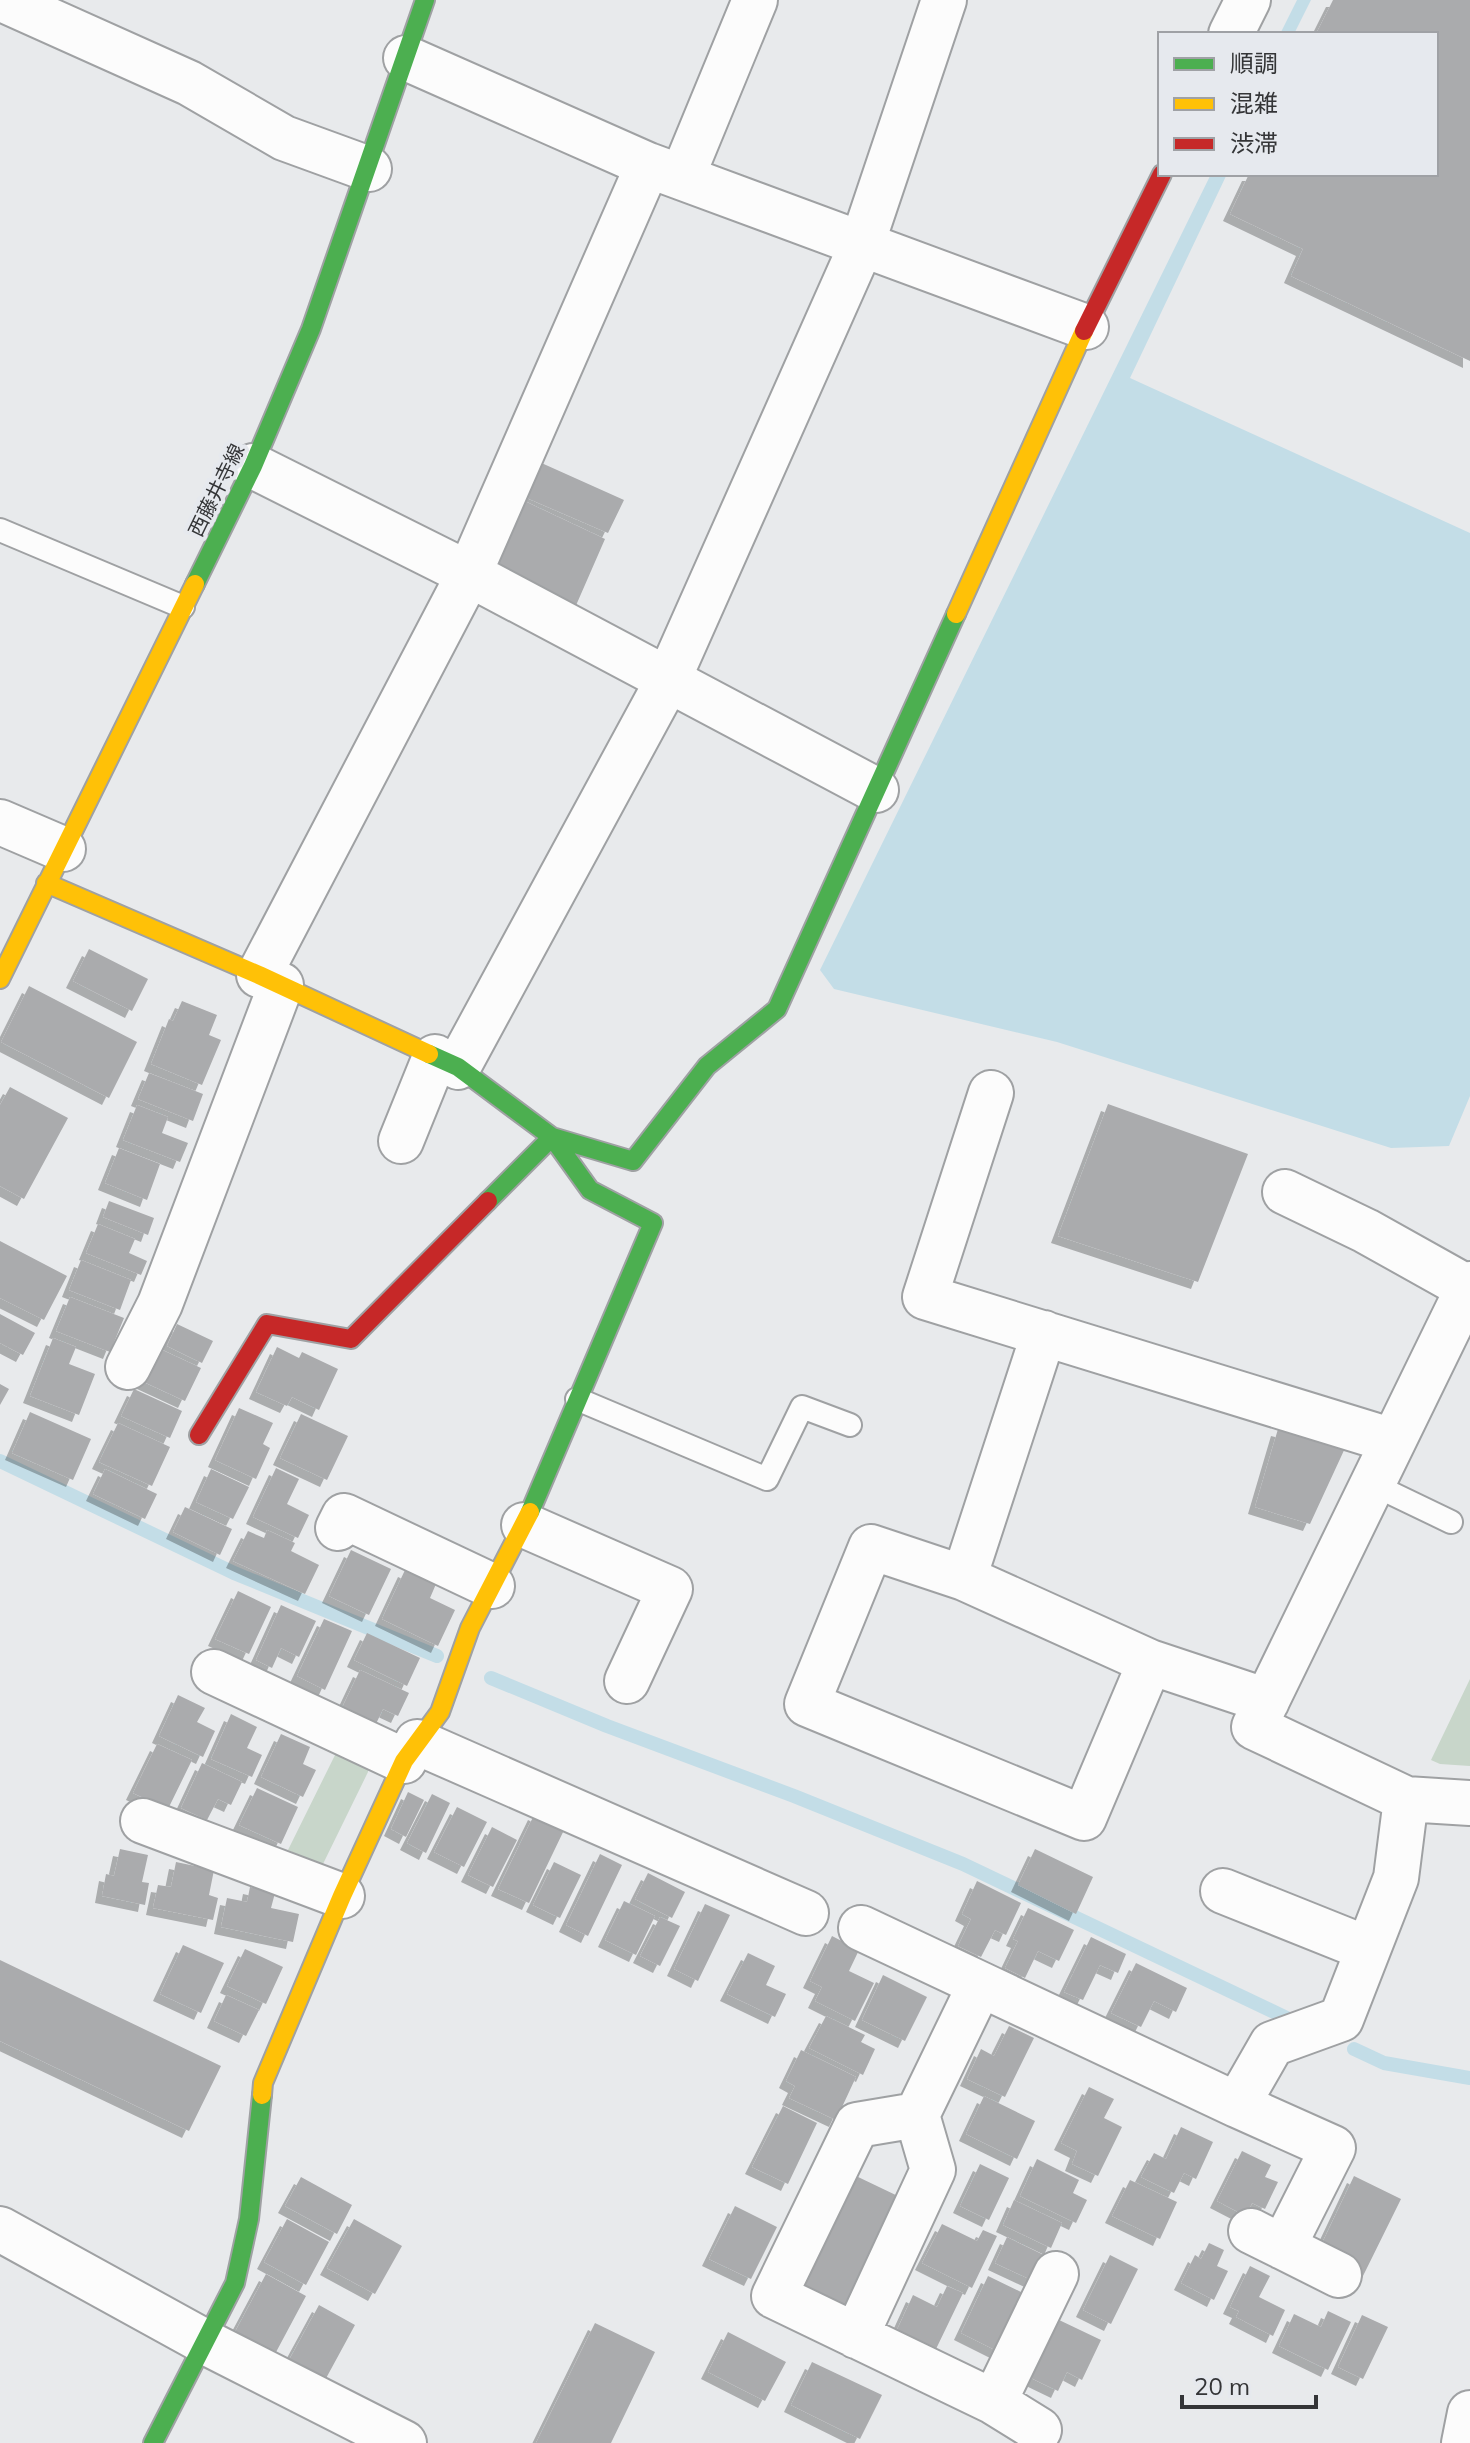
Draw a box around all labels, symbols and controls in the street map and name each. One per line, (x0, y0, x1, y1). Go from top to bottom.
legend (1158, 32, 1438, 176)
text: 順調 (1230, 48, 1278, 78)
text: 混雑 (1230, 88, 1278, 118)
text: 渋滞 (1230, 128, 1278, 158)
street label: 西藤井寺線 (183, 440, 249, 540)
scale bar (1182, 2359, 1316, 2409)
text: 20 m (1194, 2371, 1250, 2401)

